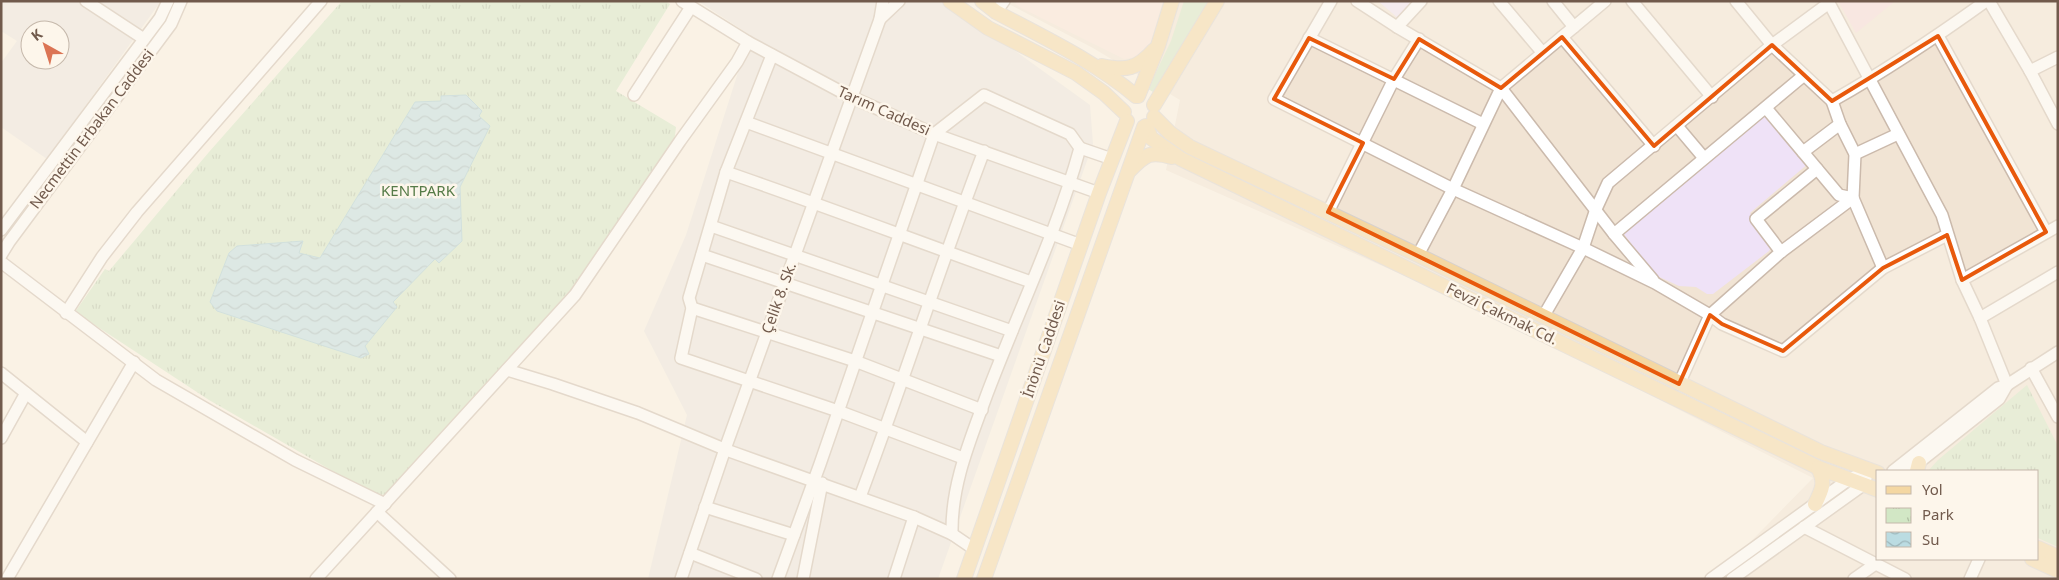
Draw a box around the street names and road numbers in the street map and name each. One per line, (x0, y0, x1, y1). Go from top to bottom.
street label: Necmettin Erbakan Caddesi (25, 44, 158, 212)
street label: Tarım Caddesi (835, 81, 934, 139)
street label: Çelik 8. Sk. (756, 259, 800, 336)
street label: Fevzi Çakmak Cd. (1444, 278, 1561, 349)
street label: İnönü Caddesi (1017, 297, 1069, 400)

